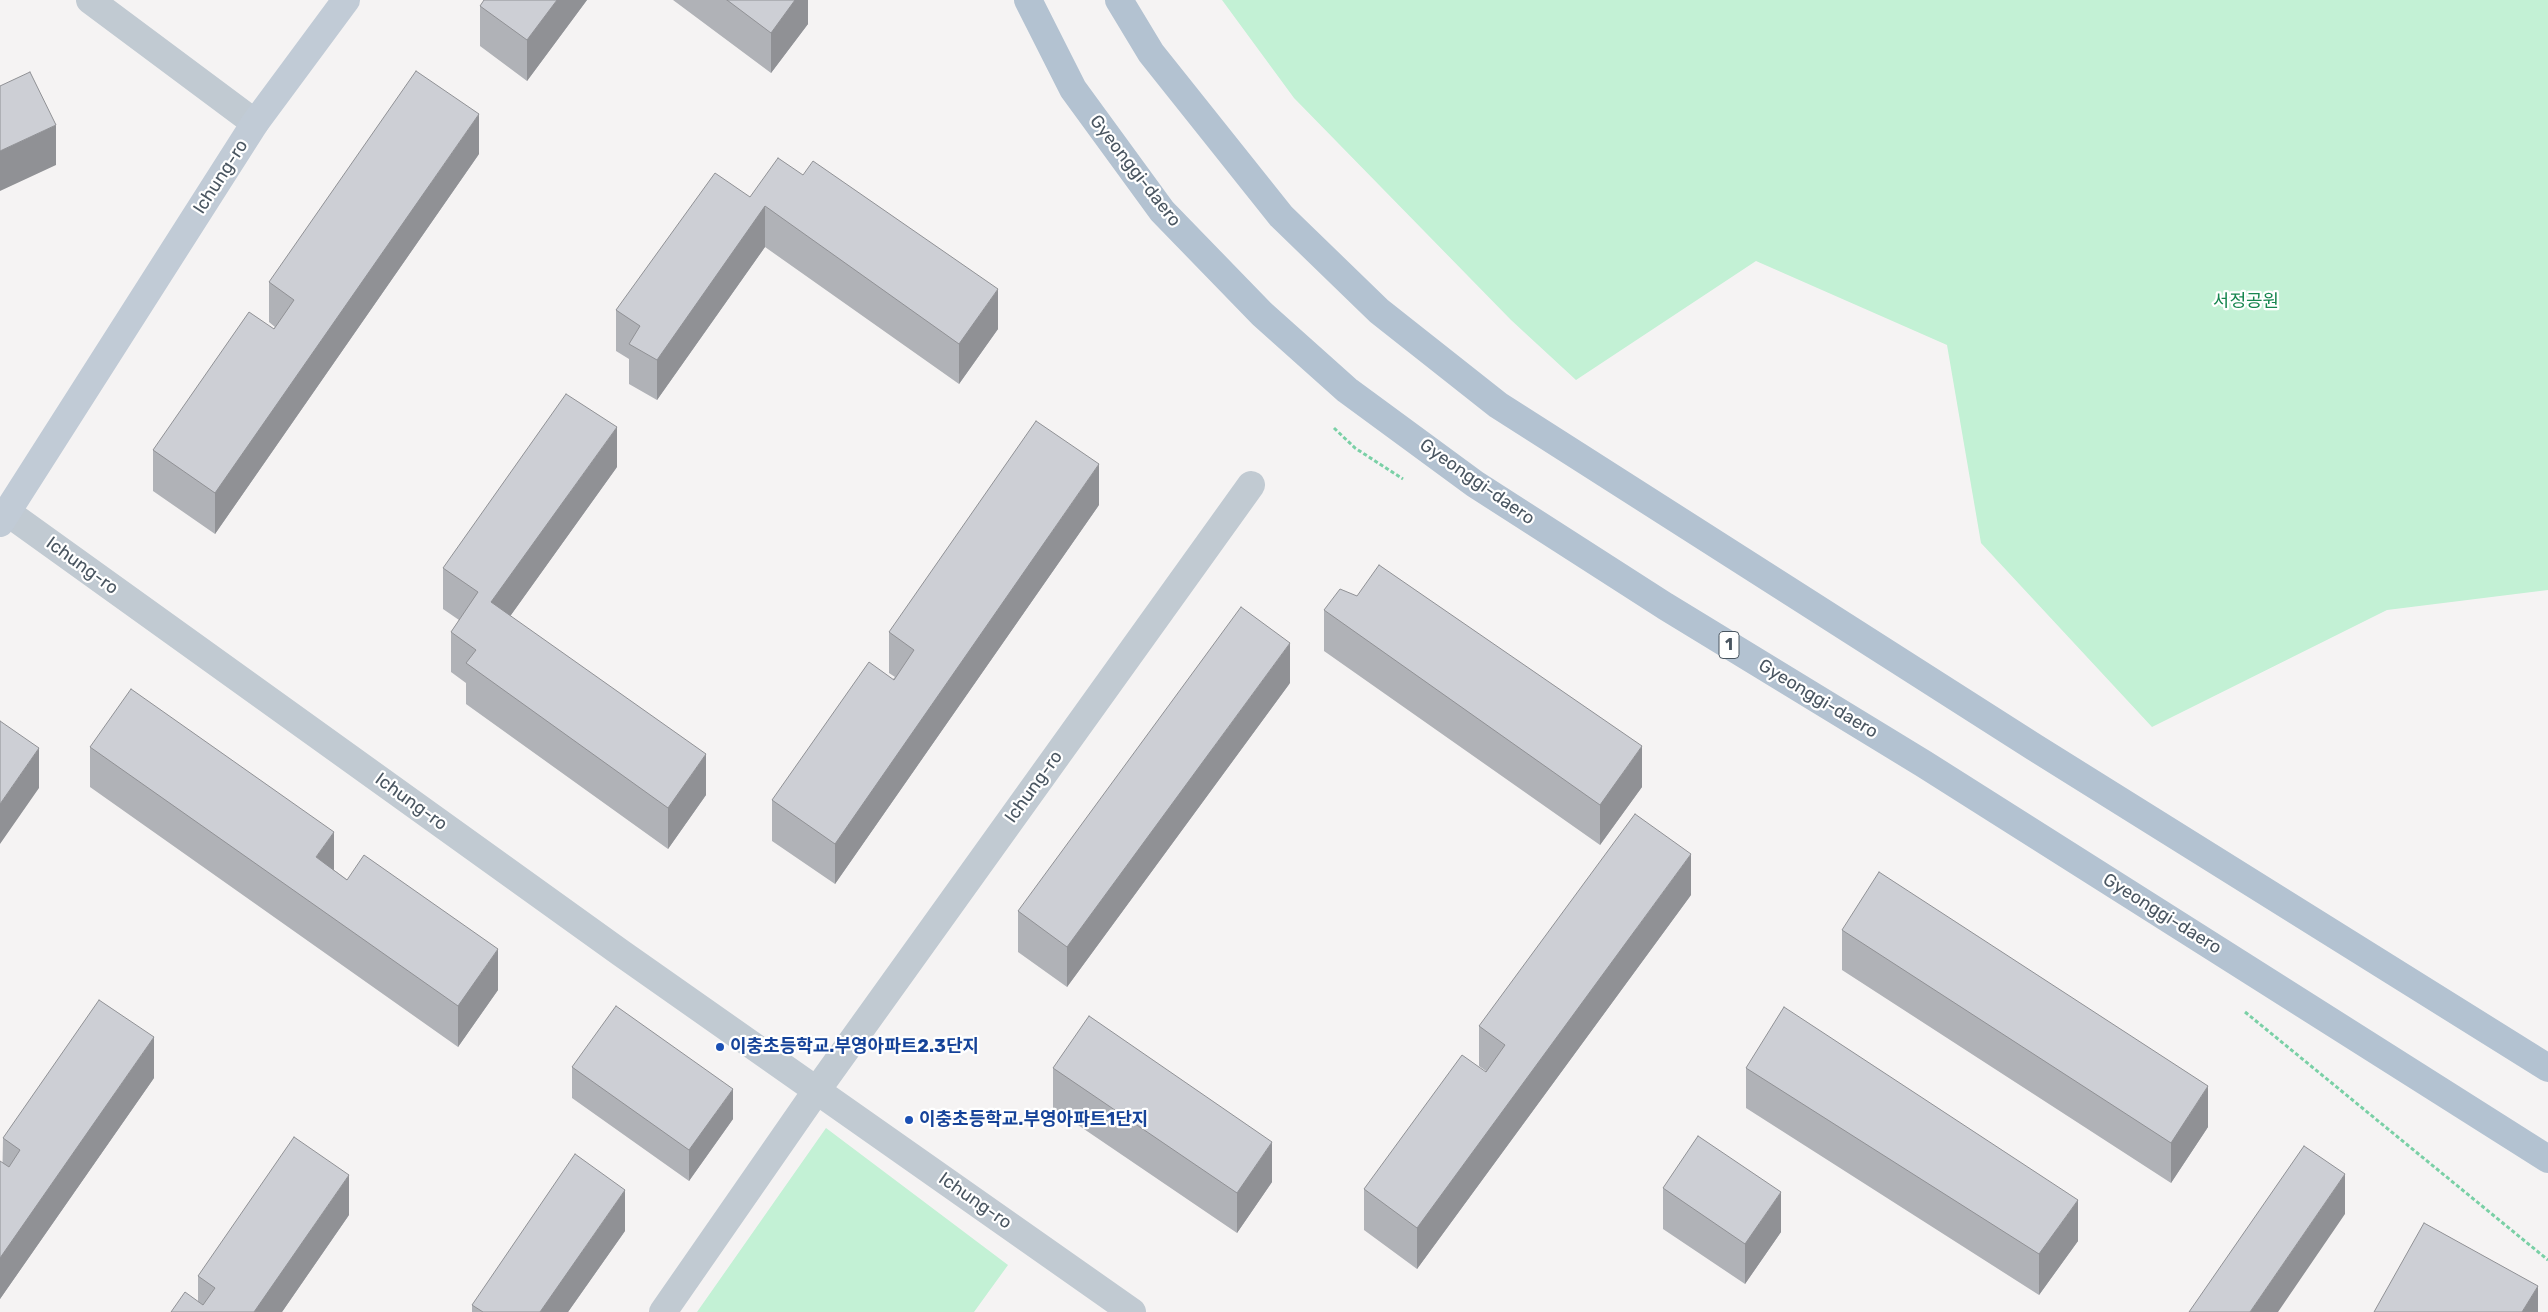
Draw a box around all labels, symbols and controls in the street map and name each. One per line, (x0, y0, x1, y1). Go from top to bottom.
street label: Gyeonggi-daero (1085, 111, 1185, 231)
street label: Ichung-ro (189, 136, 253, 218)
park label: 서정공원 (2213, 291, 2279, 313)
street label: Gyeonggi-daero (1415, 434, 1539, 530)
street label: Ichung-ro (42, 533, 122, 599)
road number: 1 (1719, 632, 1739, 658)
street label: Gyeonggi-daero (1754, 655, 1882, 743)
street label: Ichung-ro (1001, 747, 1067, 827)
street label: Ichung-ro (371, 769, 451, 835)
street label: Gyeonggi-daero (2099, 869, 2225, 959)
place label: 이충초등학교.부영아파트2.3단지 (730, 1036, 979, 1058)
marker: 이충초등학교.부영아파트2.3단지 (714, 1041, 726, 1053)
place label: 이충초등학교.부영아파트1단지 (919, 1109, 1148, 1131)
marker: 이충초등학교.부영아파트1단지 (903, 1114, 915, 1126)
street label: Ichung-ro (934, 1168, 1016, 1234)

